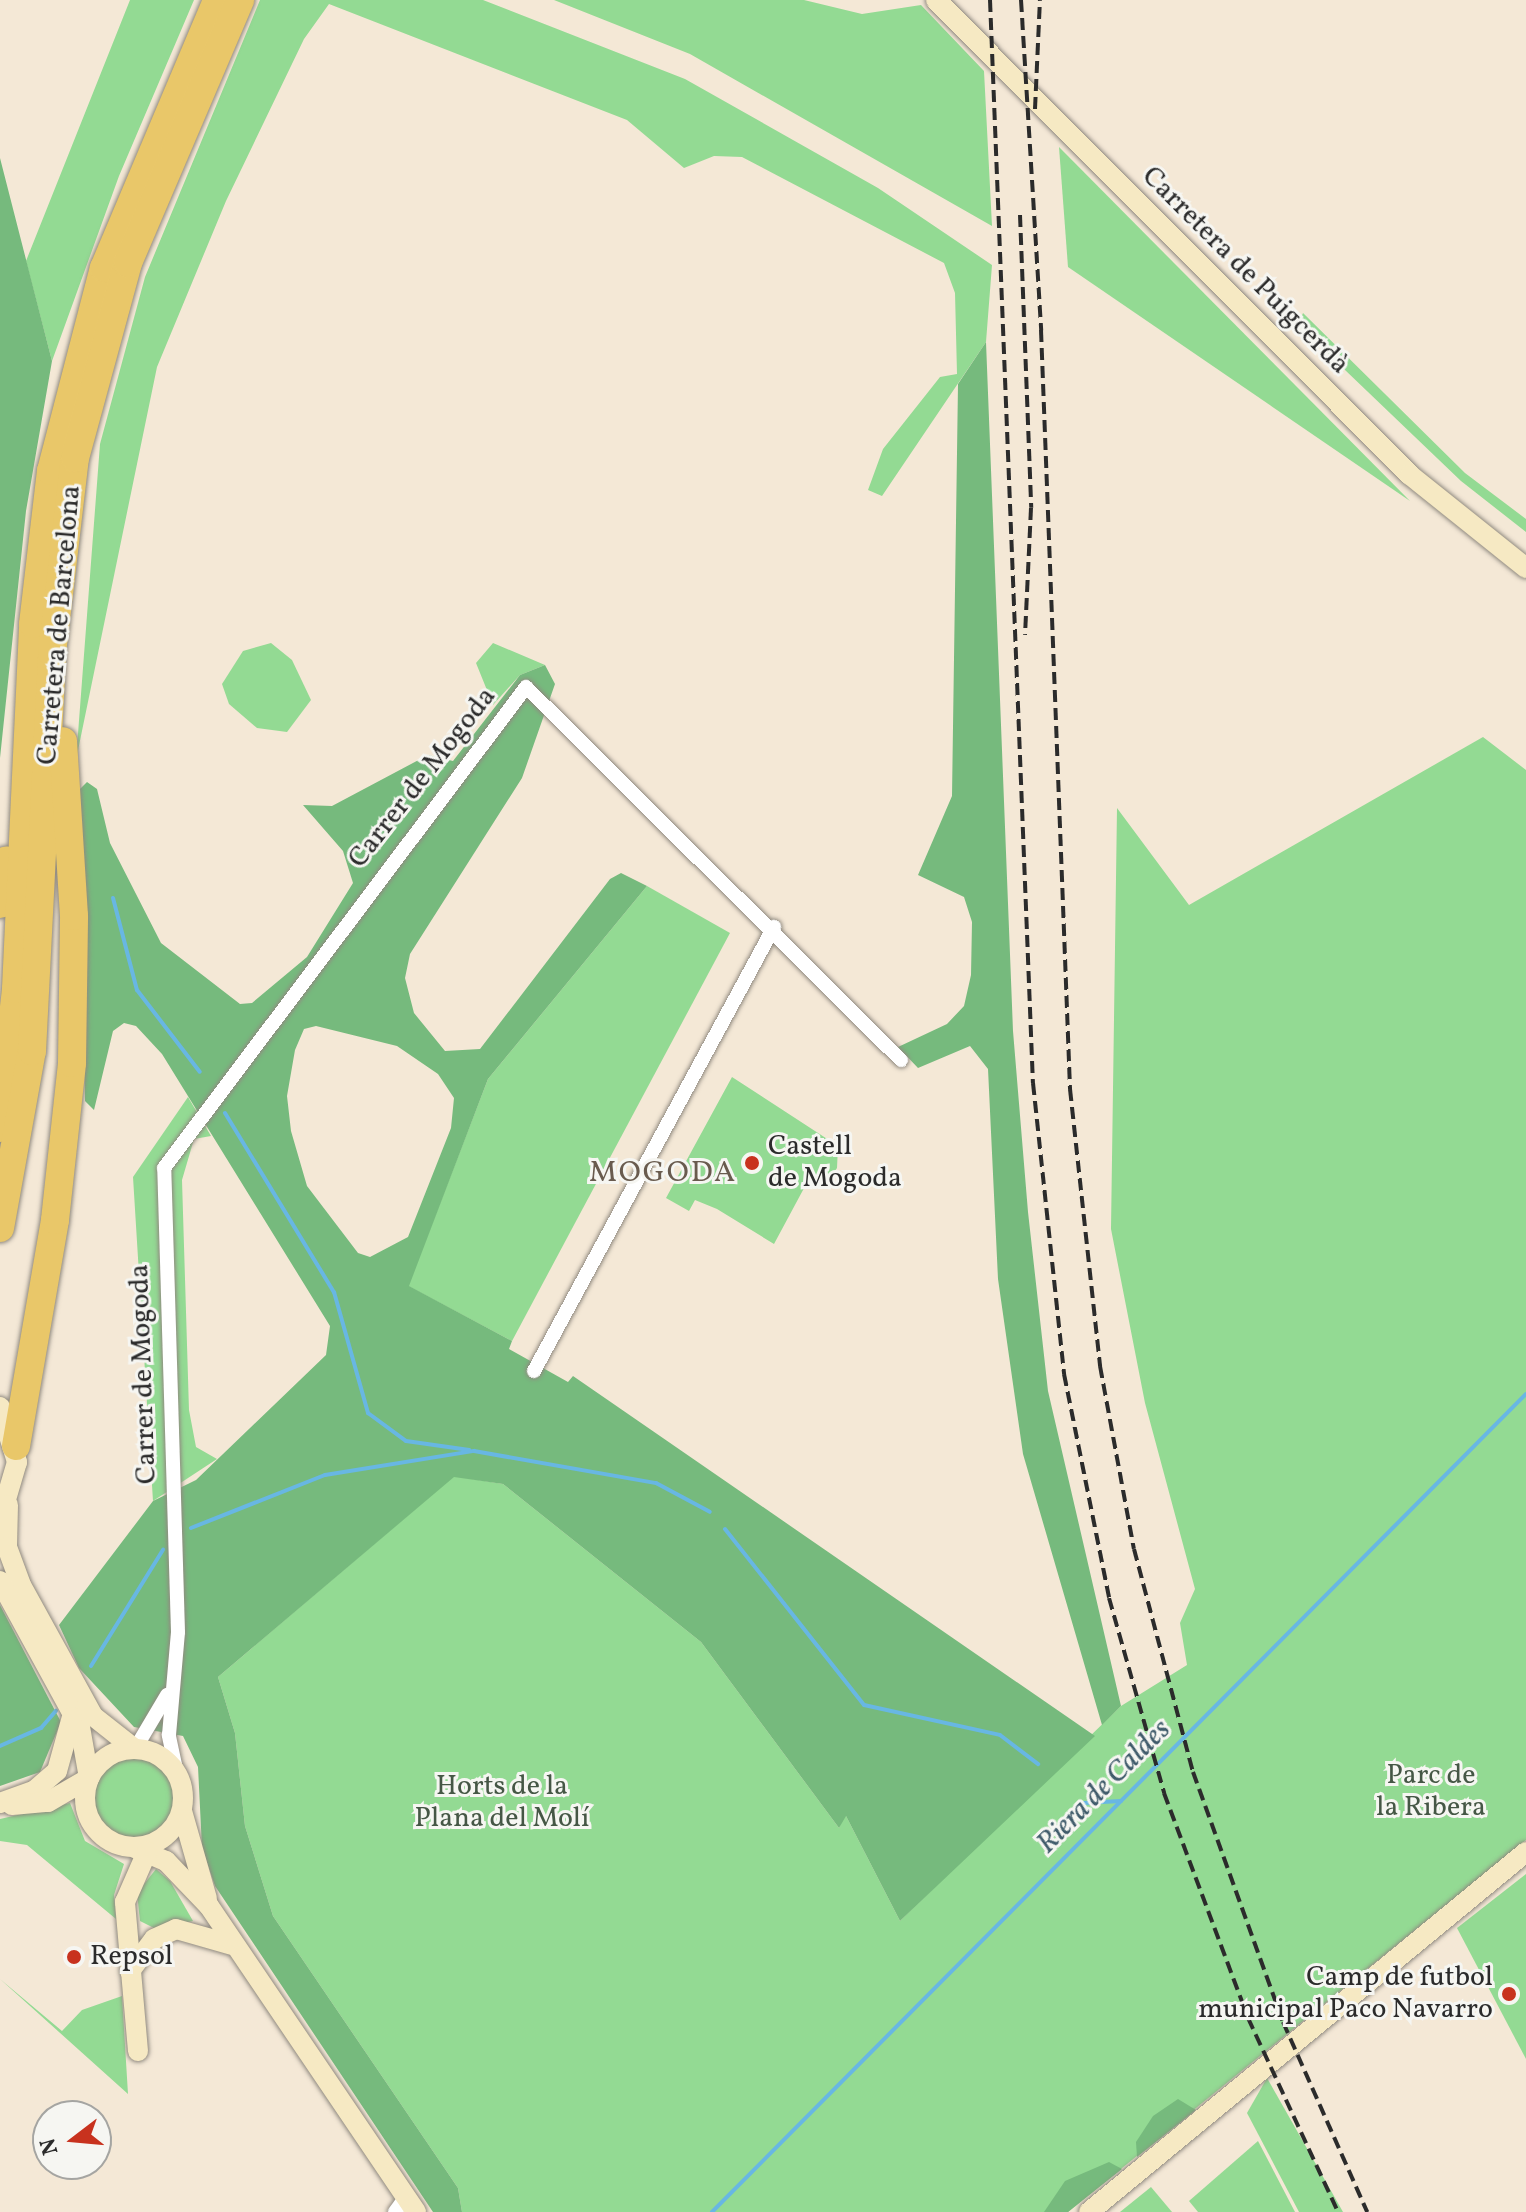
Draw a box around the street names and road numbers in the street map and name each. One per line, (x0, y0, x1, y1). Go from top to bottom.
street label: Carretera de Puigcerdà (1134, 160, 1356, 382)
street label: Carretera de Barcelona (31, 484, 89, 766)
street label: Carrer de Mogoda (342, 681, 504, 875)
street label: Carrer de Mogoda (123, 1263, 165, 1485)

